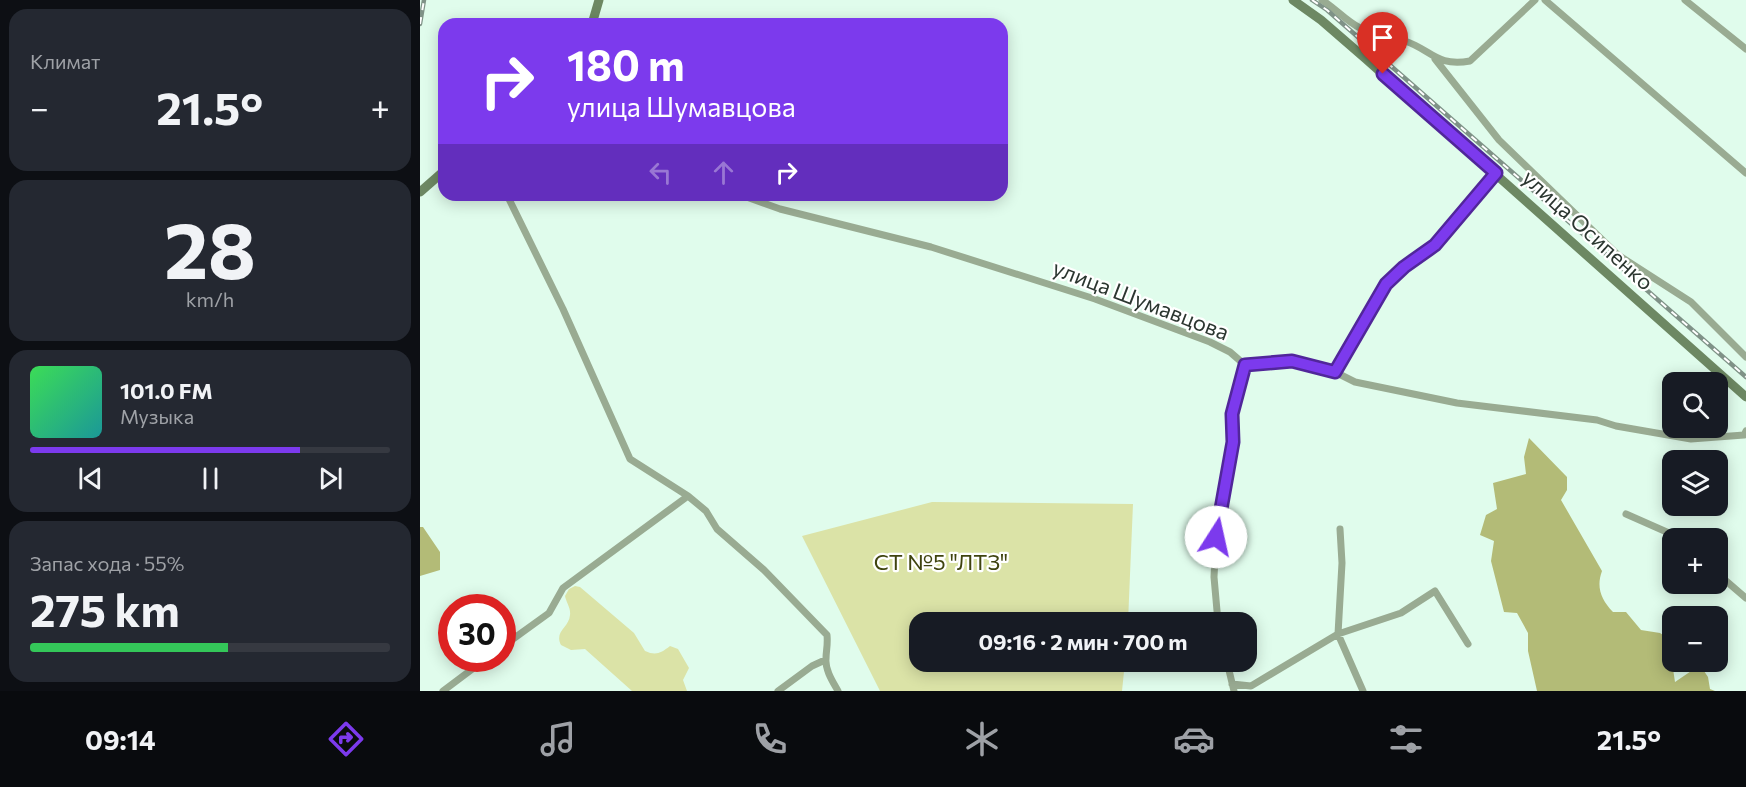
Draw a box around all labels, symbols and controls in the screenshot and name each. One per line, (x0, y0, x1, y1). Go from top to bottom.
pin (1357, 12, 1408, 74)
icon: arrive (1366, 21, 1399, 54)
text: 180 m (567, 38, 685, 90)
icon: right (468, 42, 546, 120)
text: Климат (30, 49, 100, 73)
text: 21.5° (156, 79, 263, 134)
text: − (30, 86, 49, 127)
text: + (371, 86, 390, 127)
text: улица Шумавцова (567, 90, 796, 123)
icon: left (644, 156, 677, 189)
icon: ahead (707, 156, 740, 189)
icon: right (770, 156, 803, 189)
street label: улица Осипенко (1517, 164, 1659, 296)
text: 28 (164, 200, 256, 295)
street label: улица Шумавцова (1049, 254, 1233, 346)
text: km/h (186, 287, 234, 311)
map controls (1662, 372, 1728, 672)
button: search (1662, 372, 1728, 438)
text: 101.0 FM (120, 377, 213, 404)
text: Музыка (120, 404, 194, 428)
button: layers (1662, 450, 1728, 516)
icon: previous (74, 462, 107, 495)
icon: pause (194, 462, 227, 495)
icon: next (314, 462, 347, 495)
position arrow (1184, 505, 1248, 569)
button: + (1662, 528, 1728, 594)
park label: СТ №5 "ЛТЗ" (874, 548, 1008, 575)
text: Запас хода · 55% (30, 551, 184, 575)
text: 275 km (30, 581, 180, 636)
speed limit sign: 30 (438, 594, 516, 672)
button: − (1662, 606, 1728, 672)
text: 09:16 · 2 мин · 700 m (978, 628, 1188, 655)
icon: directions (325, 718, 367, 760)
icon: music (537, 718, 579, 760)
icon: phone (749, 718, 791, 760)
icon: climate (961, 718, 1003, 760)
icon: car (1173, 718, 1215, 760)
icon: filters (1385, 718, 1427, 760)
text: 09:14 (85, 723, 155, 756)
text: 21.5° (1597, 723, 1661, 756)

